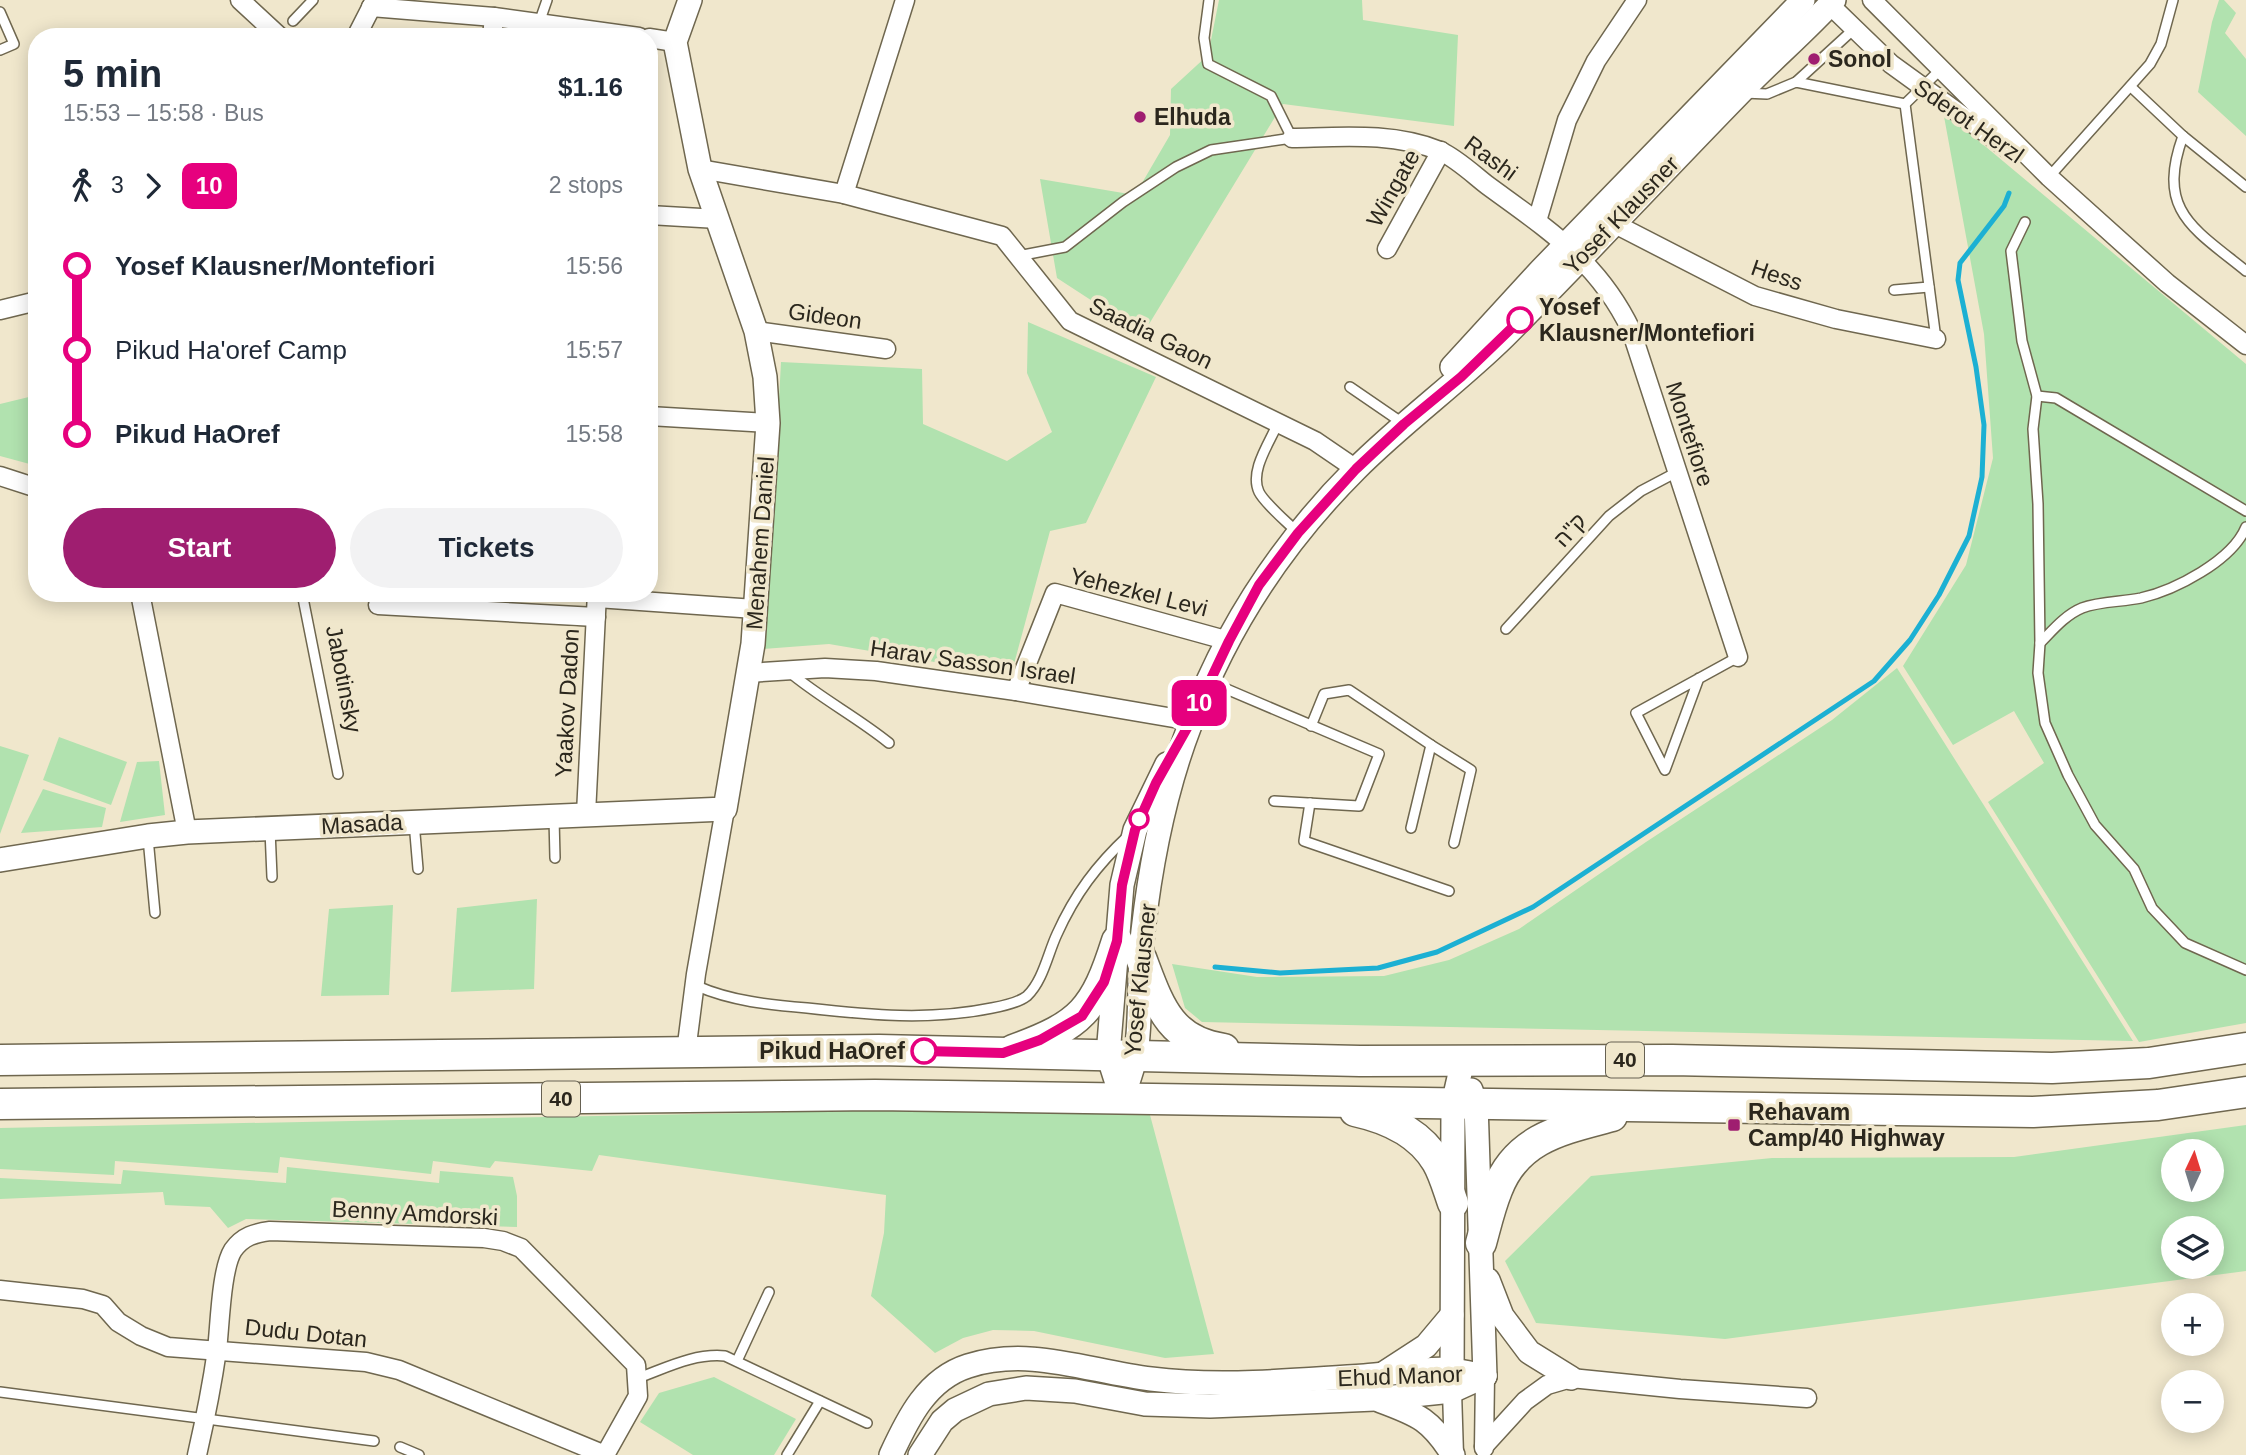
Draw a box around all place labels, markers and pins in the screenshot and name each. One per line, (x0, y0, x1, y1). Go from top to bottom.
place label: Sonol (1828, 46, 1892, 72)
marker: Sonol (1806, 51, 1822, 67)
place label: Elhuda (1154, 104, 1231, 130)
marker: Elhuda (1132, 109, 1148, 125)
place label: Yosef Klausner/Montefiori (1539, 294, 1755, 346)
marker: Yosef Klausner/Montefiori (1507, 307, 1533, 333)
unlabelled marker (1129, 809, 1149, 829)
place label: Pikud HaOref (759, 1038, 905, 1064)
marker: Pikud HaOref (911, 1038, 937, 1064)
place label: Rehavam Camp/40 Highway (1748, 1099, 1945, 1151)
marker: Rehavam Camp/40 Highway (1726, 1117, 1742, 1133)

